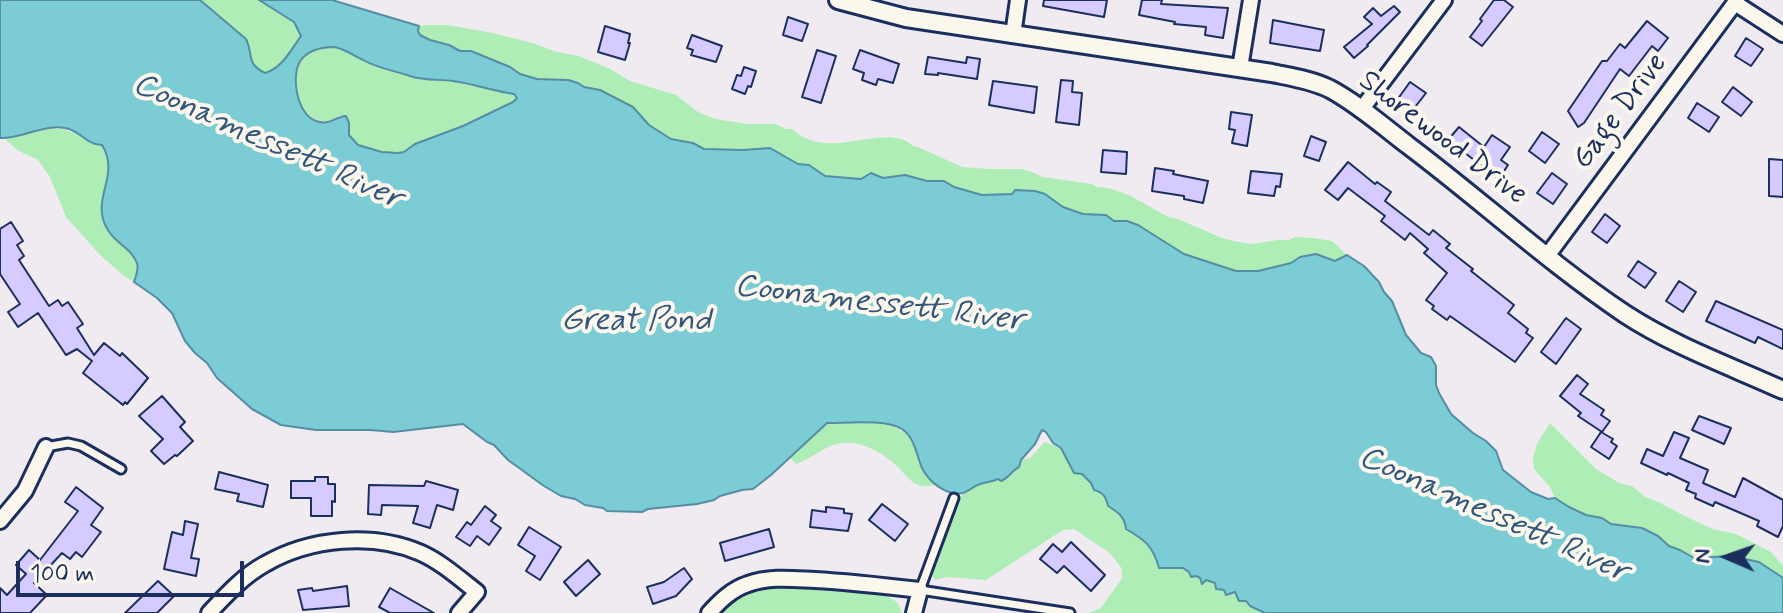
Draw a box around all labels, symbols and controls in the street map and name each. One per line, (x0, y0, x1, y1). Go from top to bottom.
street label: Gage Drive (1566, 47, 1676, 177)
street label: Shorewood Drive (1351, 64, 1533, 214)
water label: Coonamessett River (127, 66, 407, 220)
water label: Coonamessett River (732, 268, 1026, 342)
water label: Great Pond (561, 303, 711, 341)
water label: Coonamessett River (1353, 439, 1633, 593)
north arrow (1687, 517, 1767, 597)
scale bar (20, 545, 248, 595)
text: N (1689, 548, 1717, 564)
text: 100 m (30, 559, 94, 590)

